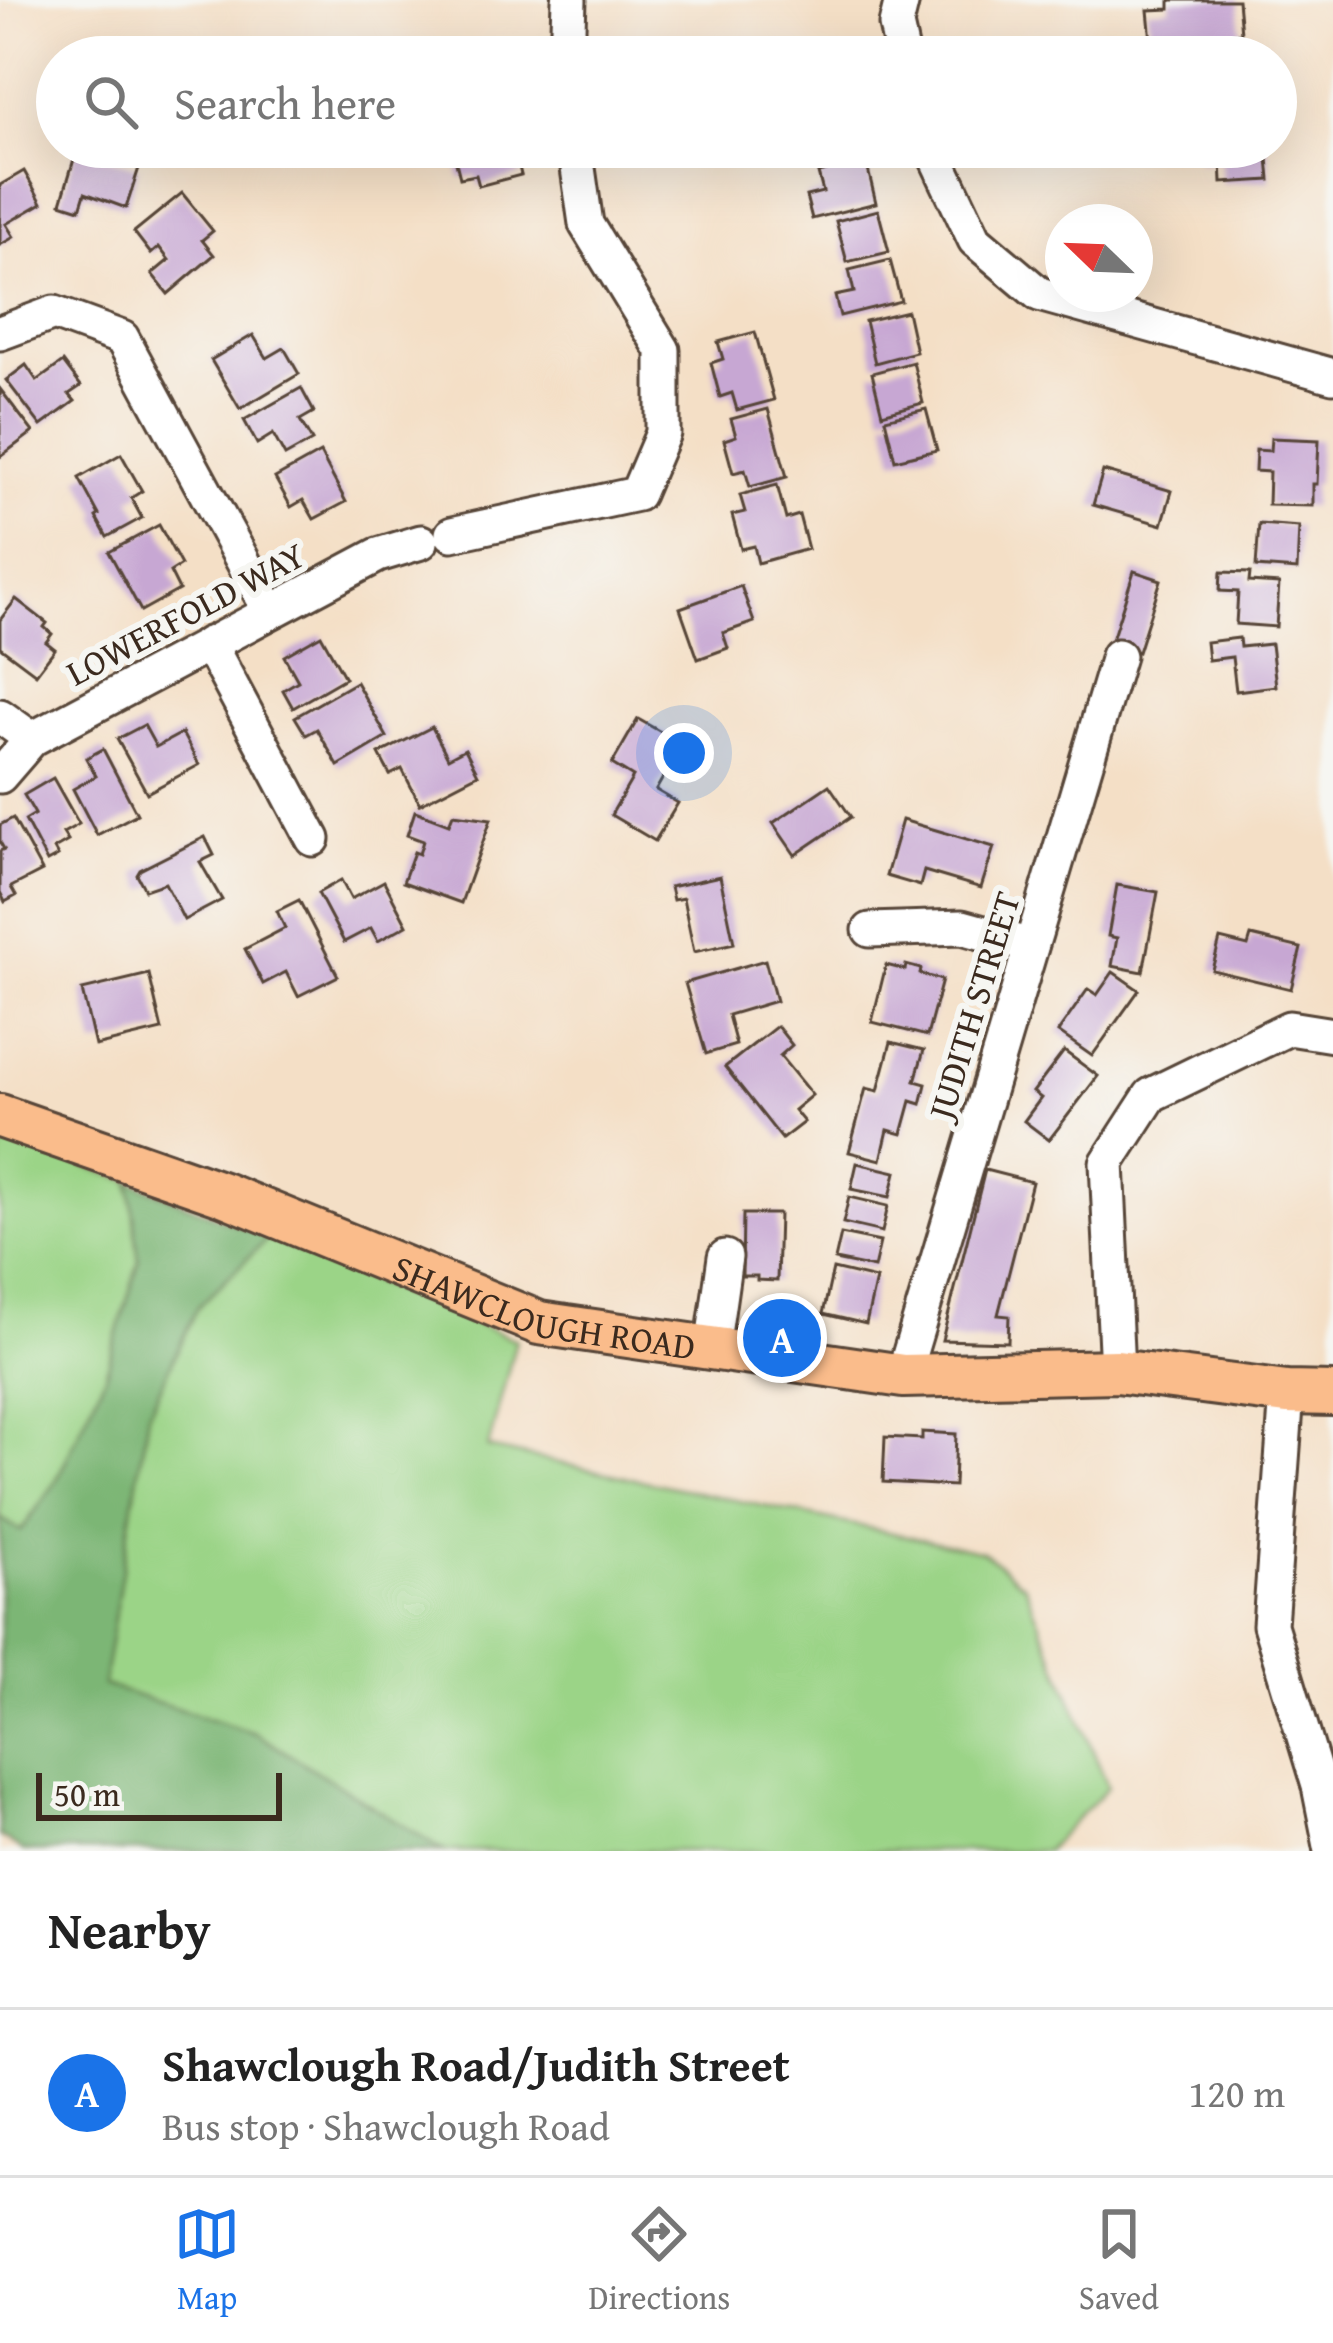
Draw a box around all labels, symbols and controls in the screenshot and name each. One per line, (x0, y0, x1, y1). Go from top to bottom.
search box (36, 36, 1297, 168)
icon: search (78, 69, 144, 135)
text: Search here (174, 70, 396, 135)
north arrow (1045, 204, 1153, 312)
street label: LOWERFOLD WAY (56, 528, 314, 698)
your location (654, 723, 714, 783)
street label: JUDITH STREET (912, 885, 1033, 1129)
street label: SHAWCLOUGH ROAD (385, 1240, 699, 1372)
pin: A (743, 1293, 821, 1383)
scale bar (36, 1767, 282, 1820)
text: 50 m (54, 1770, 120, 1818)
text: Nearby (48, 1892, 211, 1967)
text: Shawclough Road/Judith Street (162, 2032, 790, 2097)
text: A (75, 2064, 99, 2121)
text: 120 m (1188, 2064, 1285, 2121)
text: Bus stop · Shawclough Road (162, 2097, 610, 2154)
tab: Map (174, 2201, 240, 2321)
tab: Directions (589, 2201, 730, 2321)
tab: Saved (1079, 2201, 1159, 2321)

